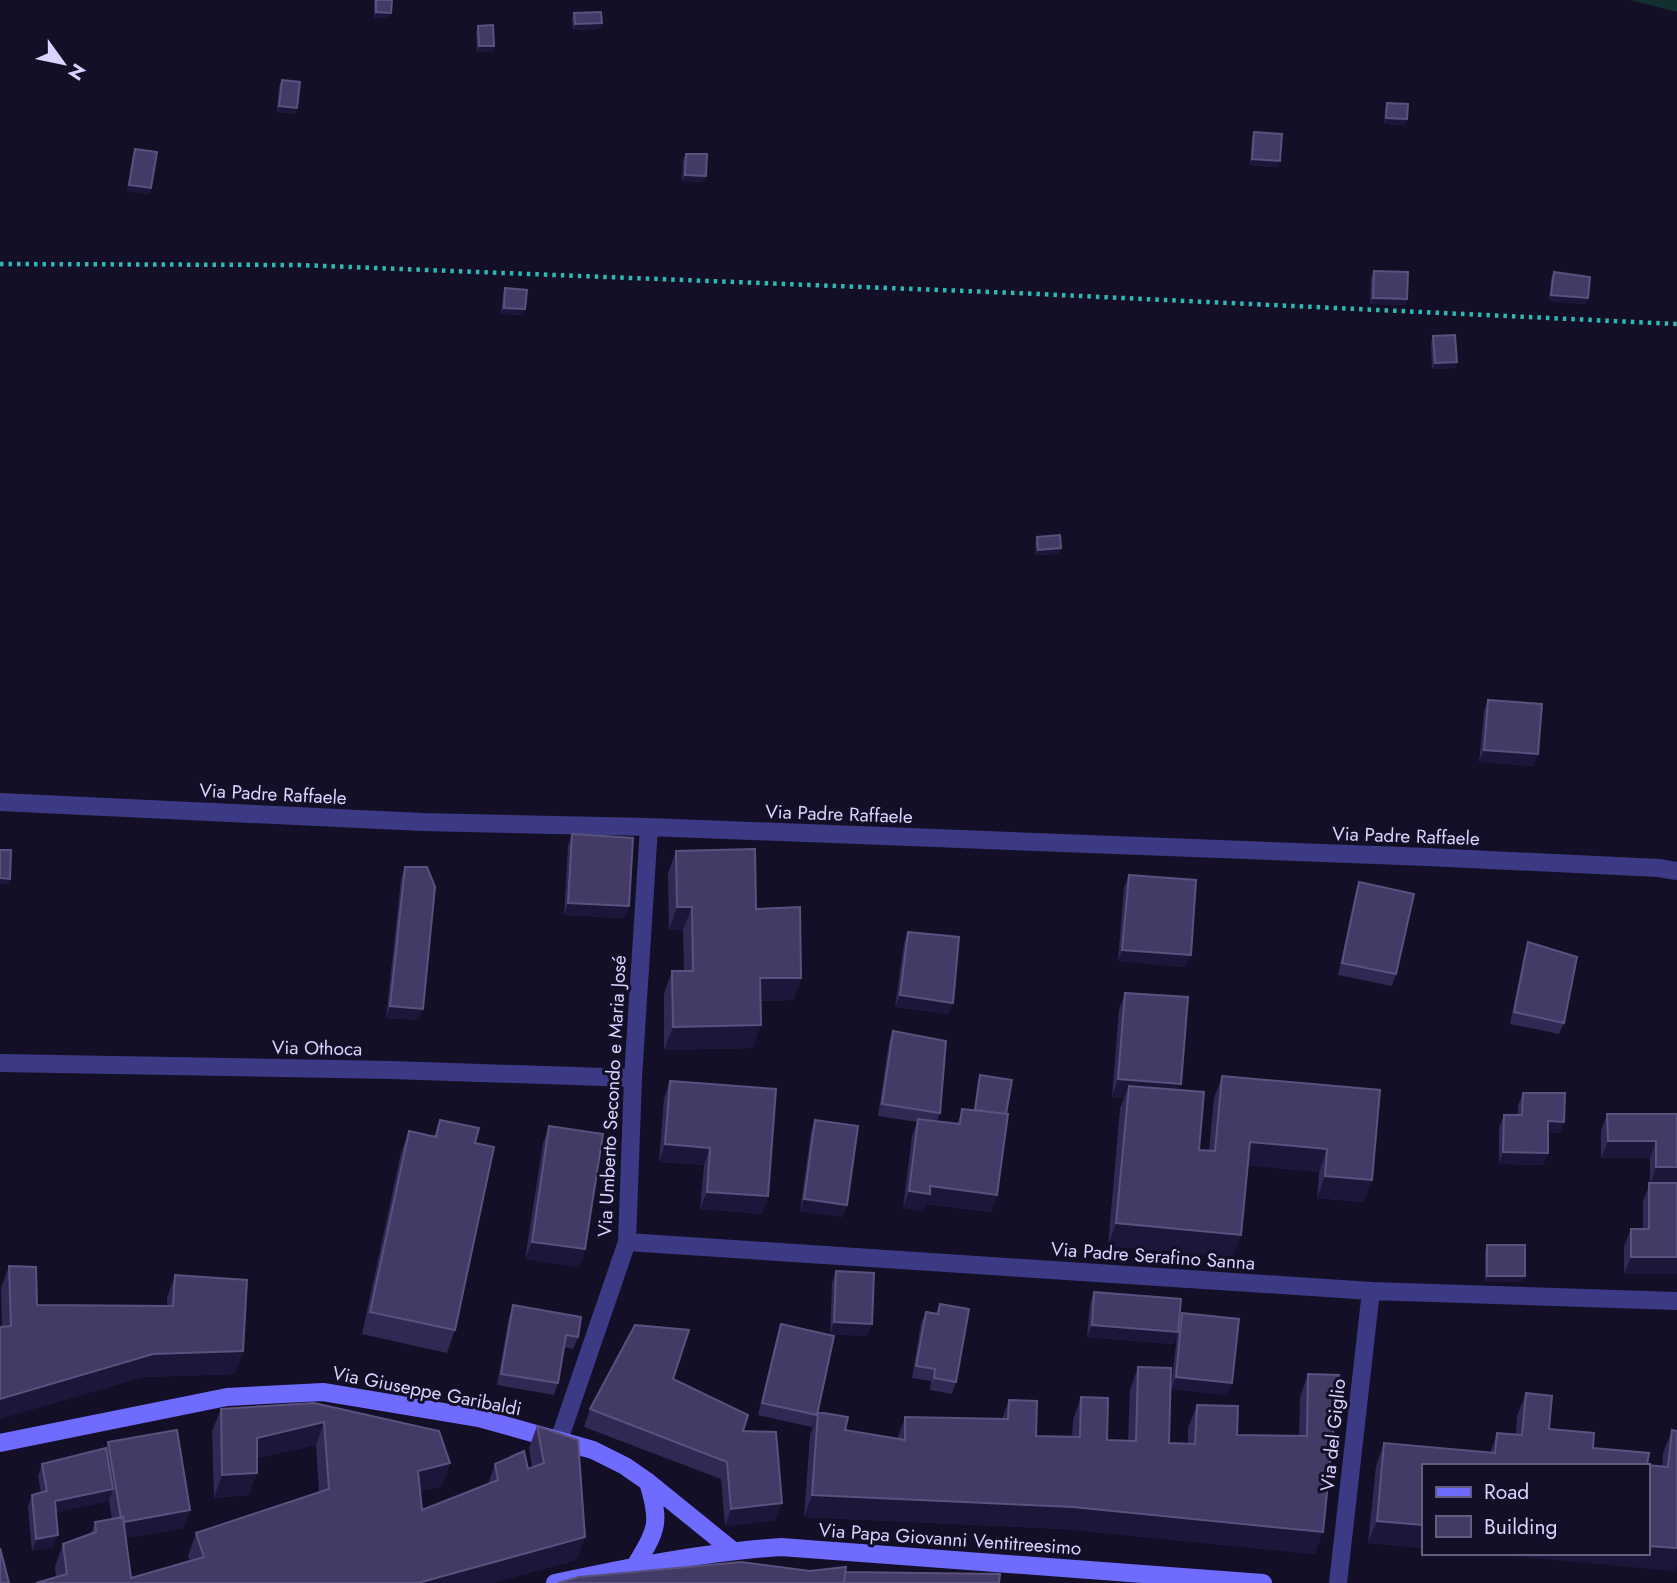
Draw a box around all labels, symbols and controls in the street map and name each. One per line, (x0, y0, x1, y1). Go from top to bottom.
north arrow (28, 28, 98, 98)
text: N (61, 58, 92, 86)
street label: Via Padre Raffaele (199, 777, 348, 811)
street label: Via Padre Raffaele (765, 798, 913, 830)
street label: Via Padre Raffaele (1332, 820, 1480, 852)
street label: Via Umberto Secondo e Maria José (591, 954, 633, 1238)
street label: Via Othoca (272, 1034, 362, 1062)
street label: Via Padre Serafino Sanna (1050, 1235, 1256, 1277)
street label: Via Giuseppe Garibaldi (330, 1359, 524, 1423)
street label: Via del Giglio (1314, 1377, 1352, 1493)
legend (1422, 1464, 1649, 1555)
text: Road (1484, 1477, 1529, 1507)
text: Building (1484, 1512, 1557, 1542)
street label: Via Papa Giovanni Ventitreesimo (818, 1516, 1082, 1562)

